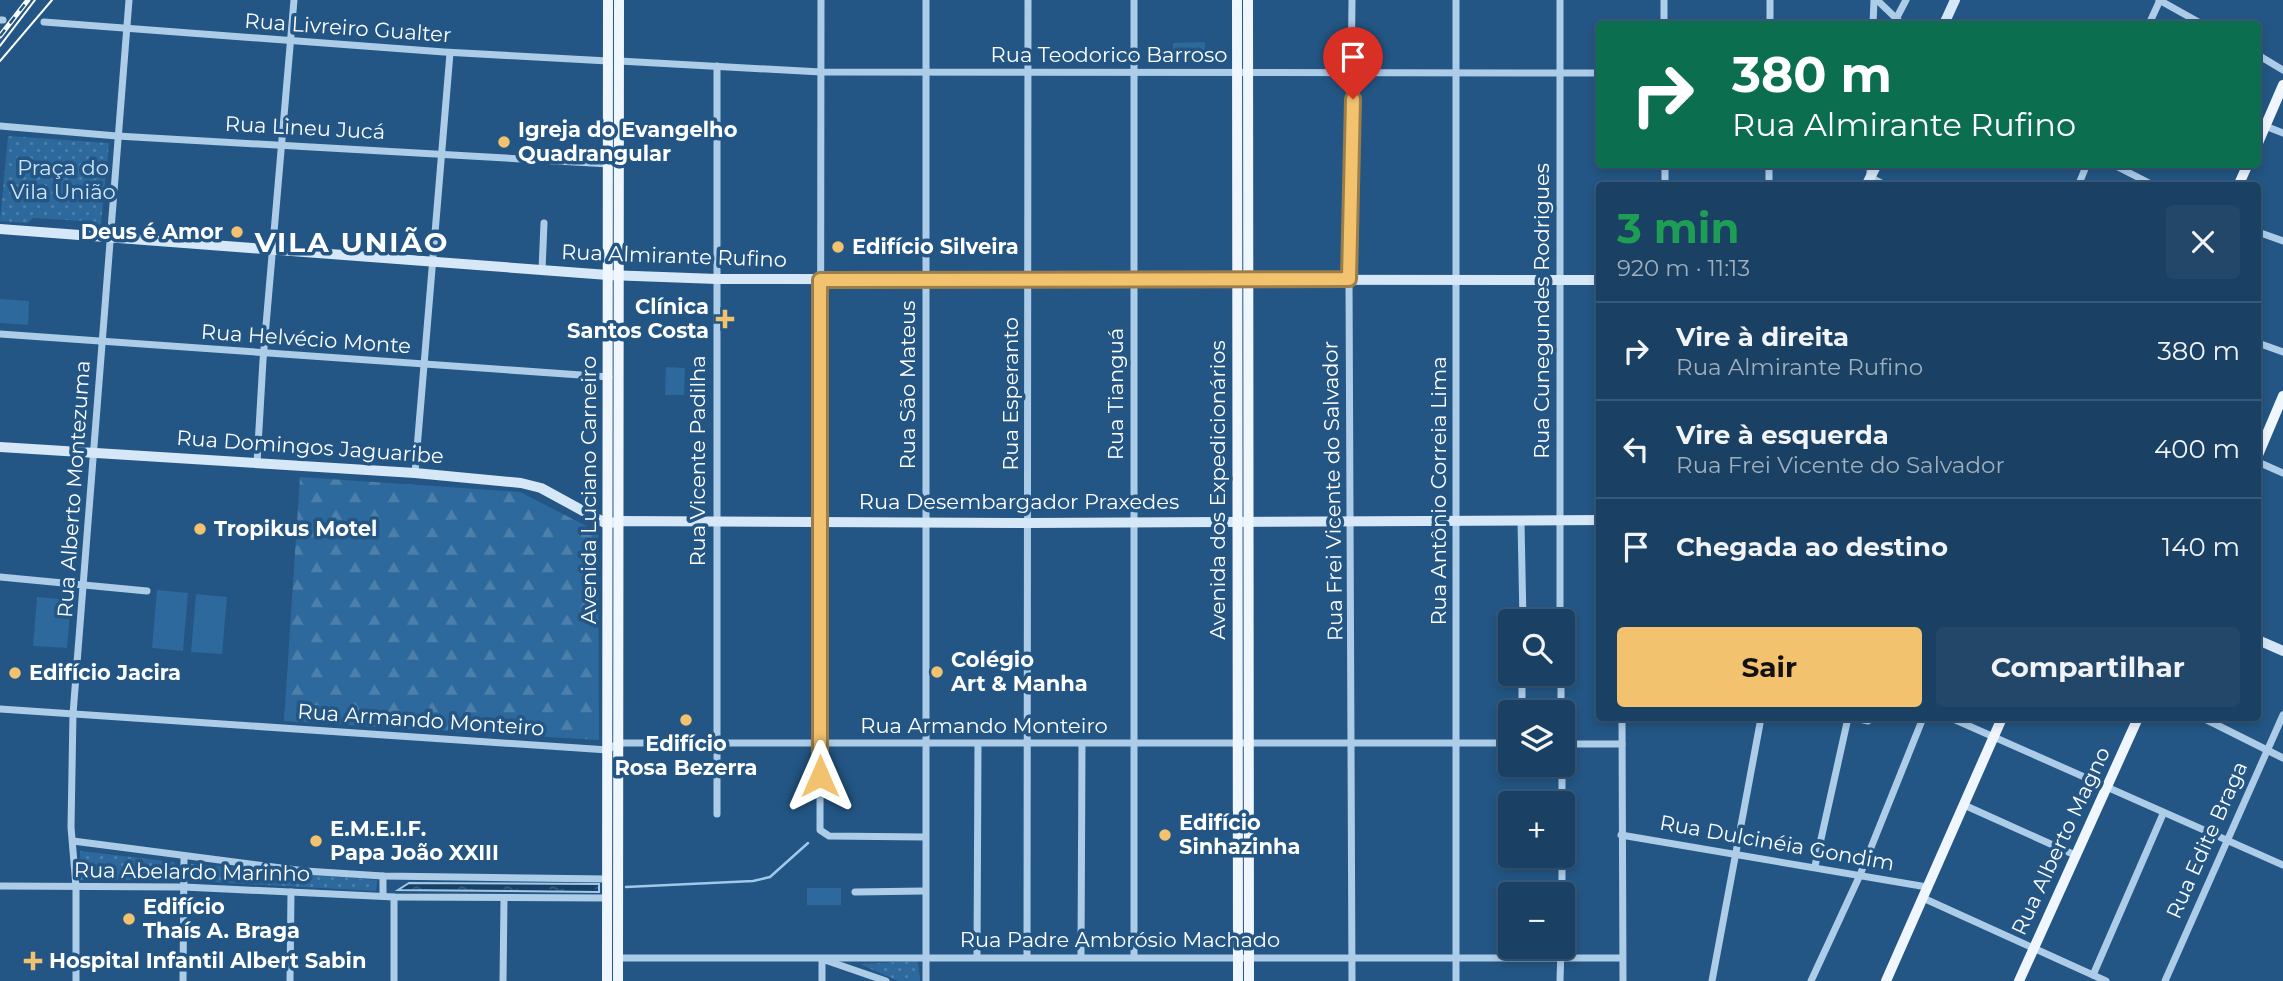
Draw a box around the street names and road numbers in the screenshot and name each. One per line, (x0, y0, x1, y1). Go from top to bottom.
street label: Rua Livreiro Gualter (244, 8, 452, 47)
street label: Rua Teodorico Barroso (991, 42, 1227, 67)
street label: Rua Lineu Jucá (224, 111, 386, 144)
street label: Rua Cunegundes Rodrigues (1529, 163, 1554, 459)
street label: Rua Almirante Rufino (561, 239, 787, 272)
street label: Rua São Mateus (895, 301, 920, 469)
street label: Rua Esperanto (998, 317, 1023, 471)
street label: Rua Helvécio Monte (200, 319, 412, 358)
street label: Rua Tianguá (1103, 328, 1128, 460)
street label: Avenida dos Expedicionários (1205, 340, 1230, 640)
street label: Rua Frei Vicente do Salvador (1317, 341, 1348, 641)
street label: Rua Vicente Padilha (685, 355, 710, 567)
street label: Avenida Luciano Carneiro (576, 356, 601, 624)
street label: Rua Antônio Correia Lima (1426, 356, 1451, 626)
street label: Rua Alberto Montezuma (52, 359, 95, 619)
street label: Rua Domingos Jaguaribe (176, 425, 444, 468)
street label: Rua Desembargador Praxedes (859, 489, 1179, 514)
street label: Rua Armando Monteiro (297, 698, 545, 741)
street label: Rua Armando Monteiro (860, 713, 1108, 738)
street label: Rua Alberto Magno (2006, 743, 2115, 939)
street label: Rua Edite Braga (2161, 757, 2252, 922)
street label: Rua Dulcinéia Gondim (1658, 810, 1896, 875)
street label: Rua Abelardo Marinho (74, 857, 310, 886)
street label: Rua Padre Ambrósio Machado (960, 927, 1280, 952)

